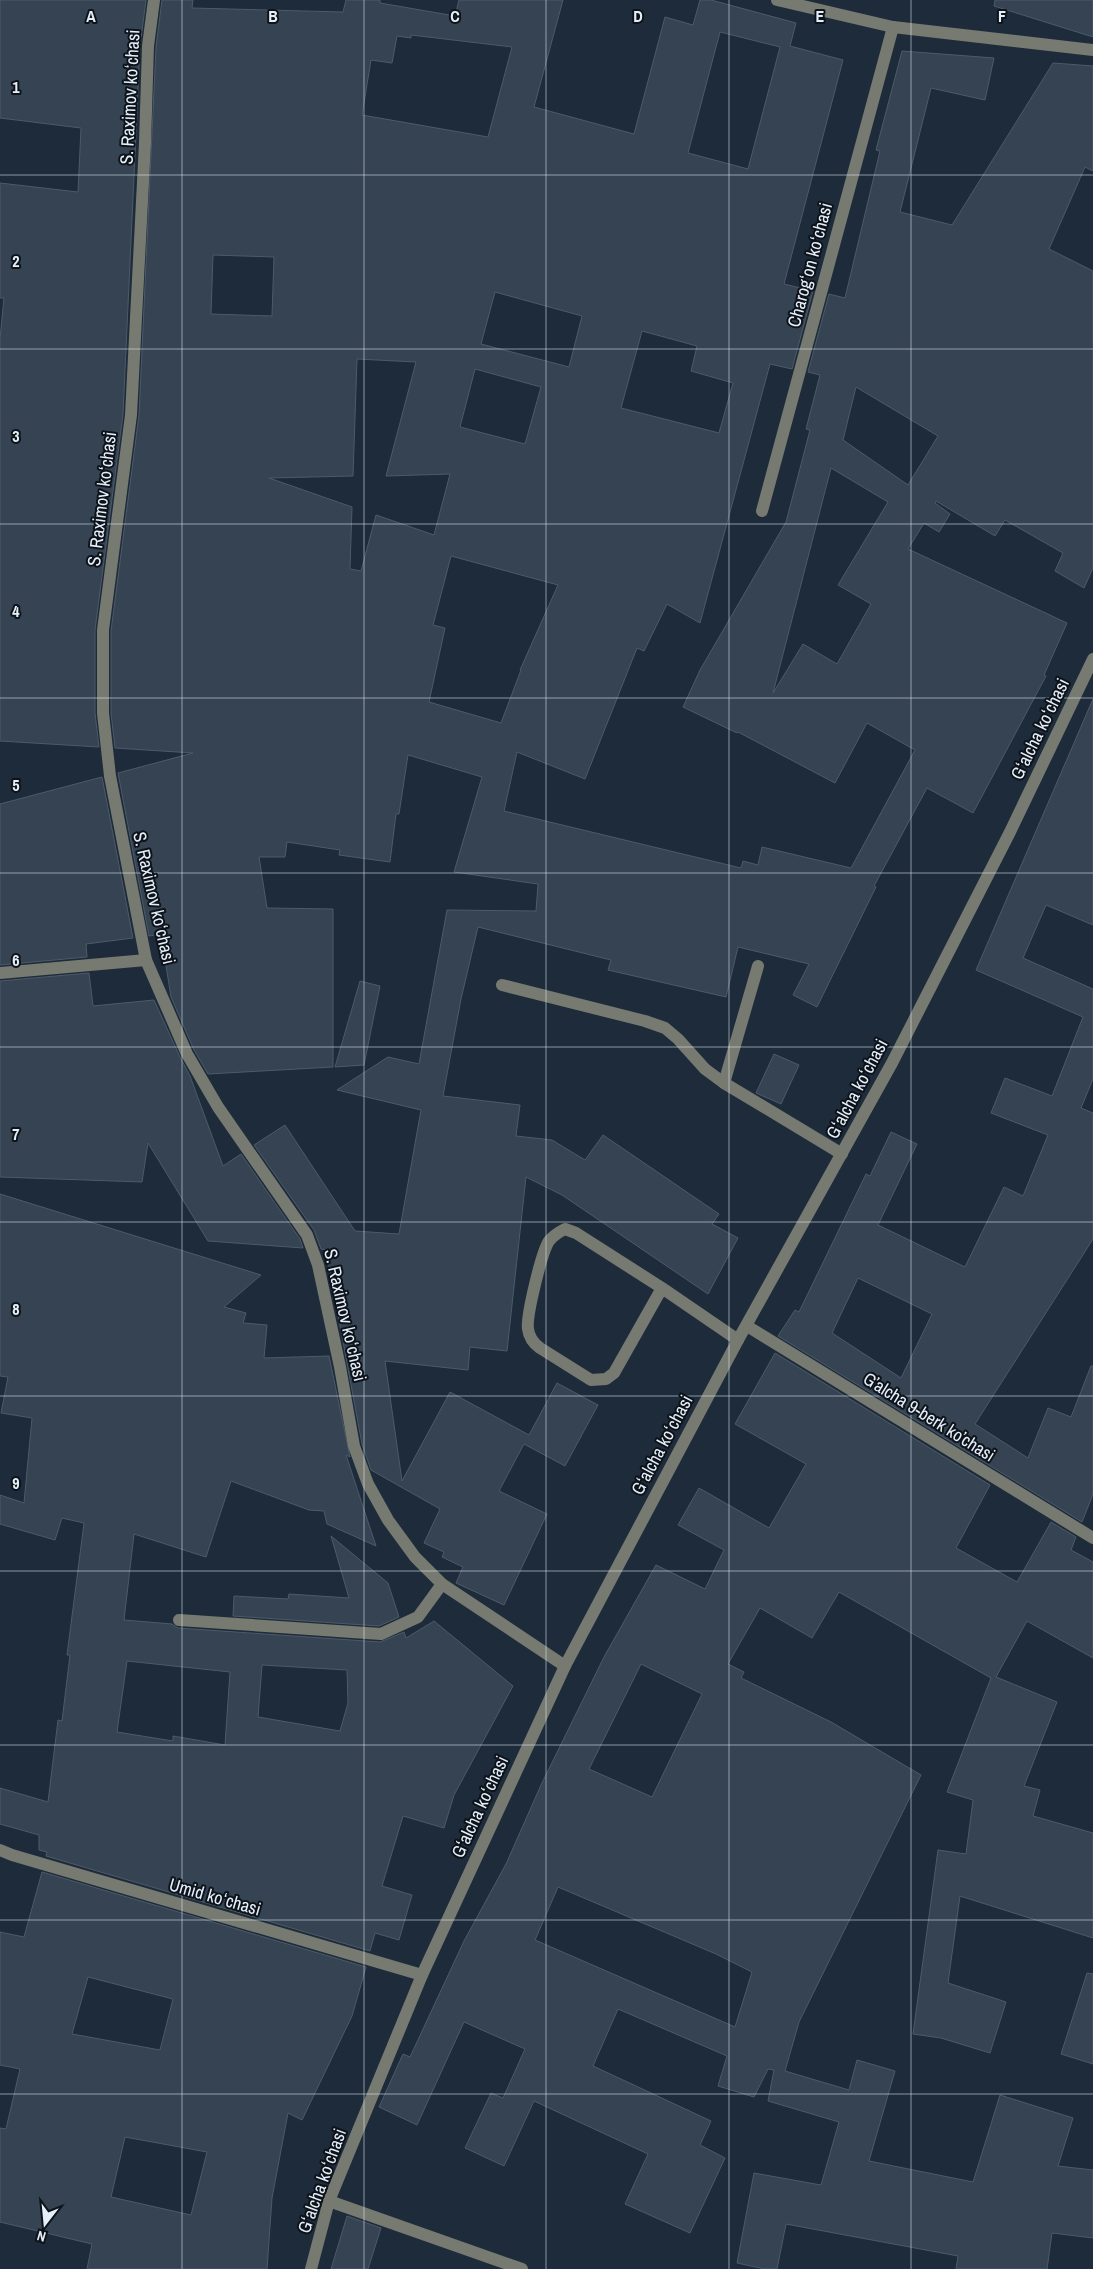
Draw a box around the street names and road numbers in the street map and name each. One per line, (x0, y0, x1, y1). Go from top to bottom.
street label: S. Raximov koʻchasi (113, 29, 146, 165)
street label: Charogʻon koʻchasi (781, 200, 838, 330)
street label: S. Raximov koʻchasi (81, 430, 122, 568)
street label: Gʻalcha koʻchasi (1004, 674, 1075, 784)
street label: S. Raximov koʻchasi (127, 829, 182, 967)
street label: Gʻalcha koʻchasi (820, 1034, 893, 1143)
street label: S. Raximov koʻchasi (318, 1246, 373, 1384)
street label: Gʼalcha 9-berk koʼchasi (858, 1366, 1000, 1467)
street label: Gʻalcha koʻchasi (625, 1390, 698, 1499)
street label: Gʻalcha koʻchasi (445, 1752, 514, 1862)
street label: Umid koʻchasi (166, 1872, 264, 1922)
street label: Gʻalcha koʻchasi (291, 2125, 352, 2237)

